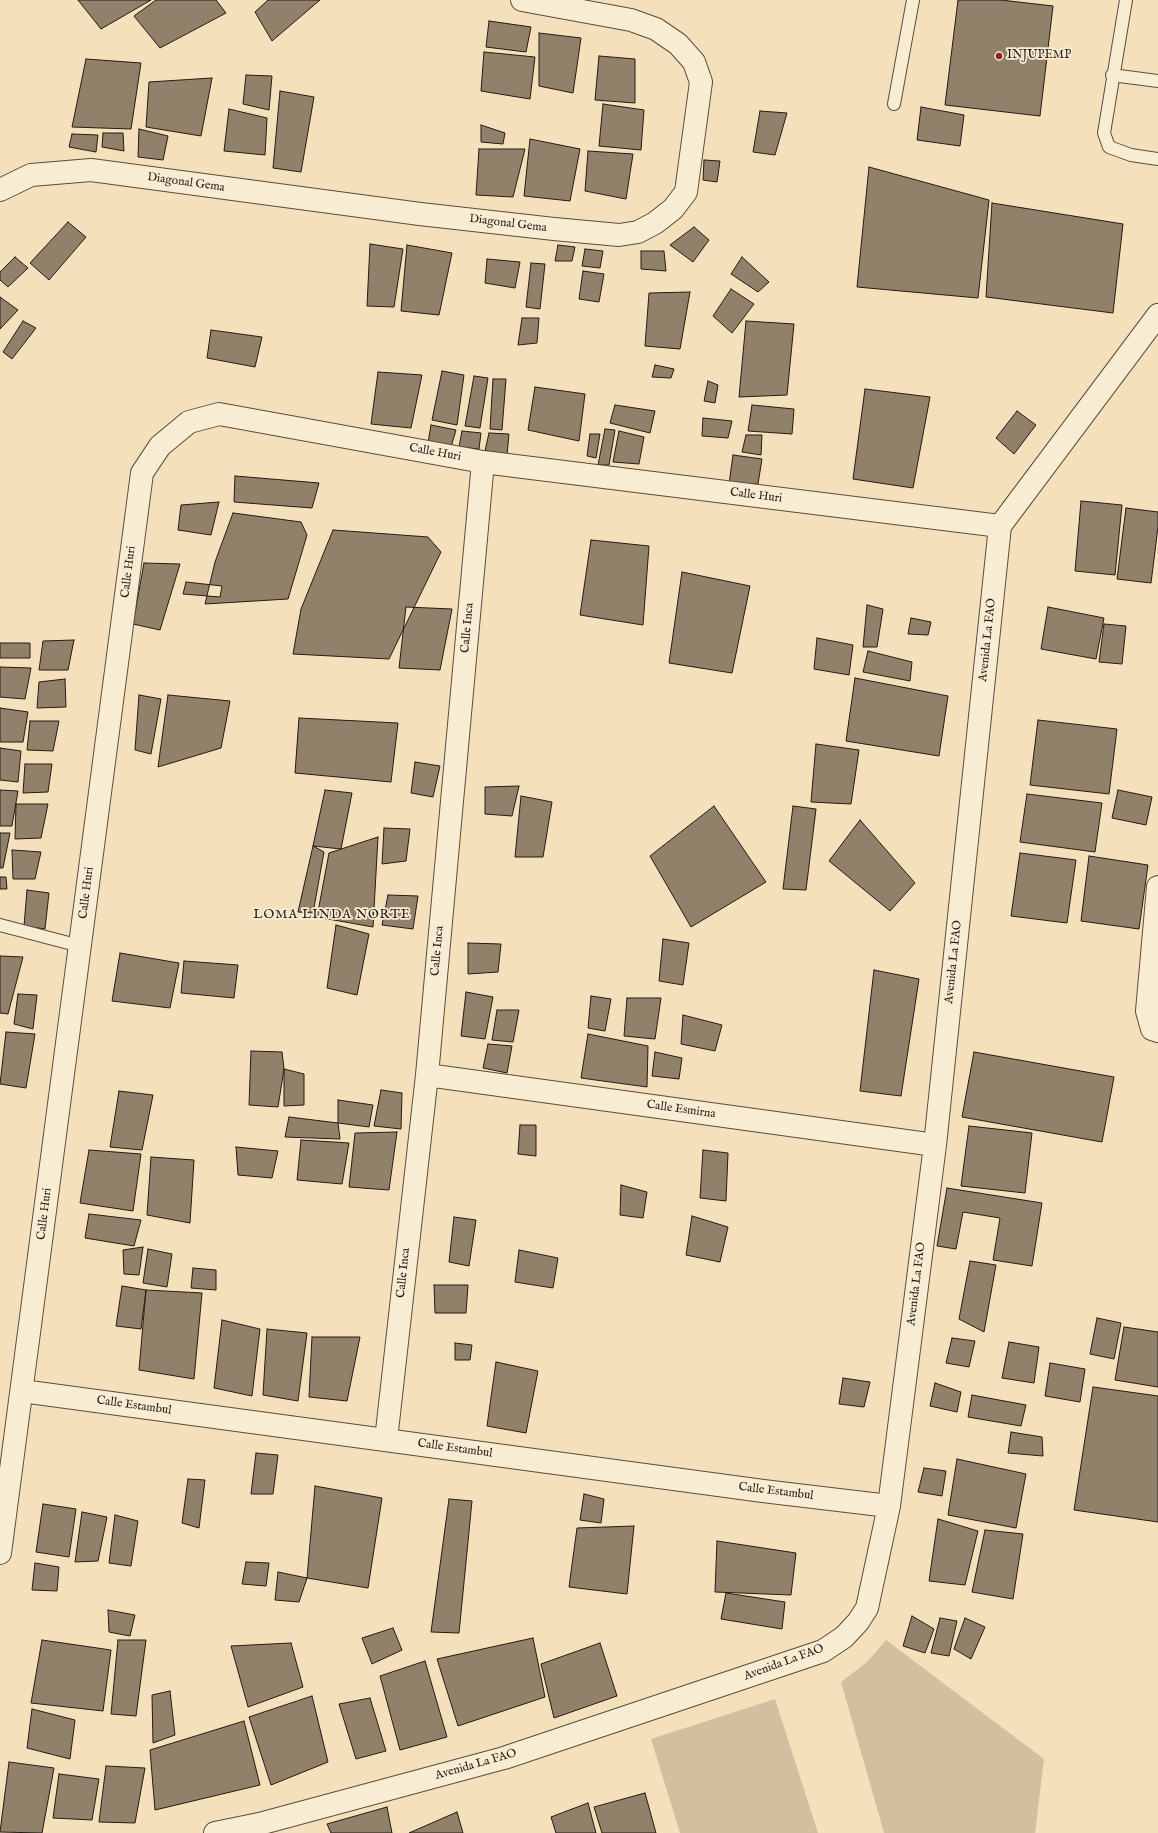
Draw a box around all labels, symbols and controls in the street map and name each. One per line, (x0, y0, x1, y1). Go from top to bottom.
place label: INJUPEMP (1007, 49, 1071, 63)
marker: INJUPEMP (994, 51, 1004, 61)
street label: Diagonal Gema (146, 170, 226, 196)
street label: Diagonal Gema (468, 212, 548, 236)
street label: Calle Huri (408, 441, 462, 465)
street label: Calle Huri (729, 486, 783, 506)
street label: Calle Huri (119, 545, 139, 599)
street label: Avenida La FAO (976, 598, 1000, 682)
street label: Calle Inca (459, 602, 477, 654)
street label: Calle Huri (77, 866, 97, 920)
district label: LOMA LINDA NORTE (253, 907, 411, 923)
street label: Avenida La FAO (942, 920, 966, 1004)
street label: Calle Inca (429, 925, 447, 977)
street label: Calle Esmirna (646, 1098, 716, 1122)
street label: Calle Huri (35, 1187, 55, 1241)
street label: Avenida La FAO (905, 1241, 929, 1327)
street label: Calle Inca (394, 1247, 414, 1299)
street label: Calle Estambul (96, 1394, 172, 1418)
street label: Calle Estambul (417, 1437, 493, 1461)
street label: Calle Estambul (738, 1480, 814, 1504)
street label: Avenida La FAO (742, 1642, 826, 1684)
street label: Avenida La FAO (434, 1747, 518, 1783)

